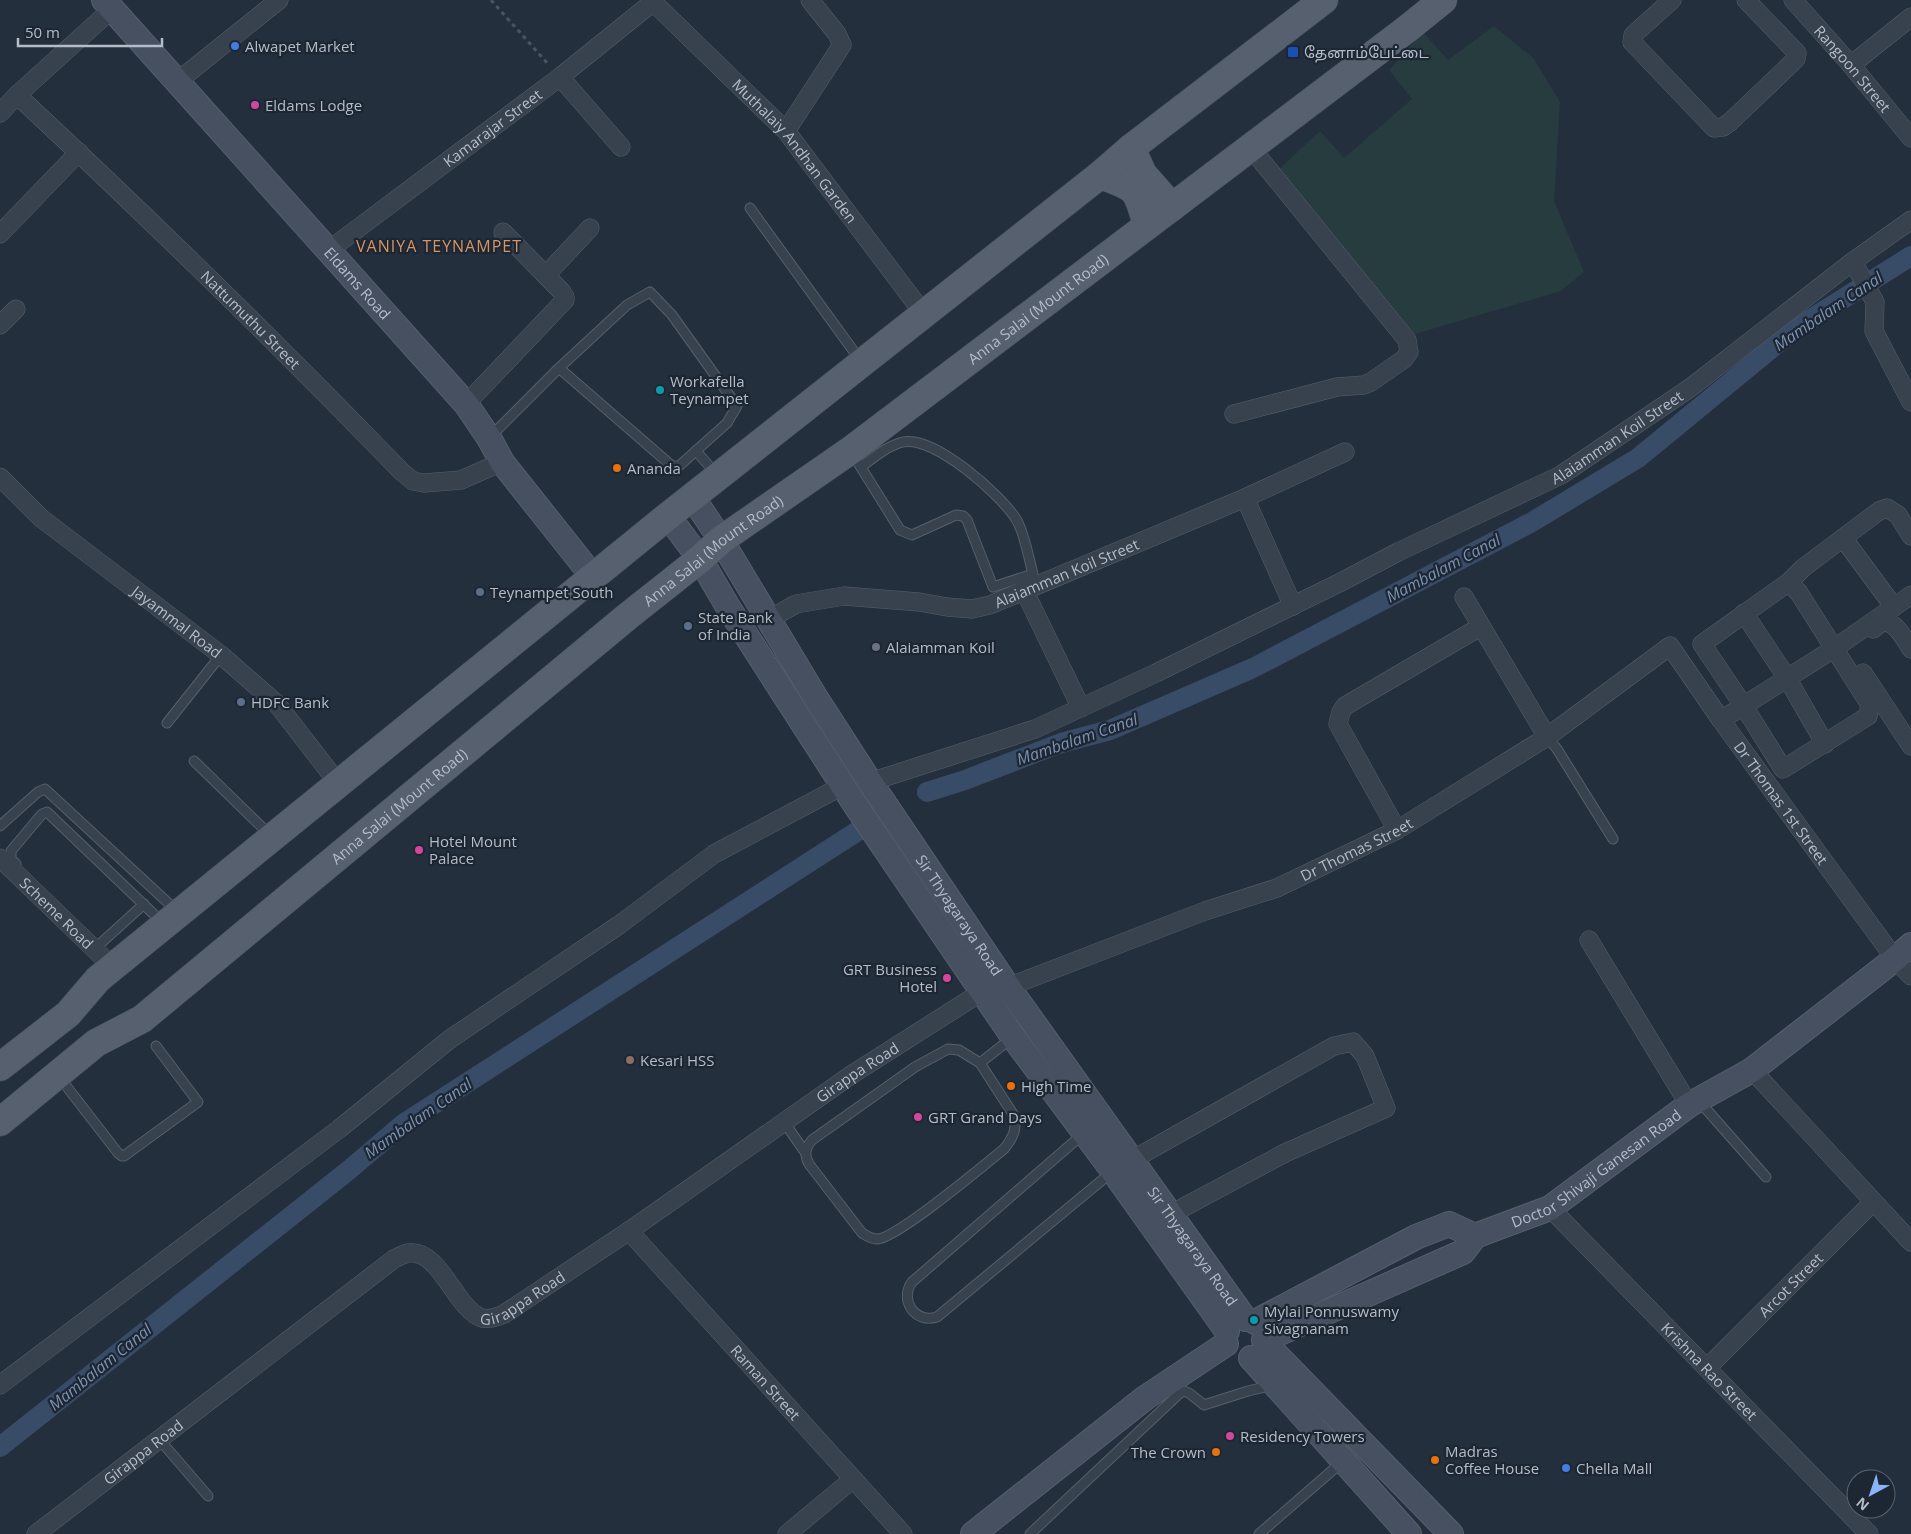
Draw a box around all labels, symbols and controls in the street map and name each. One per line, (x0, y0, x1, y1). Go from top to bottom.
scale bar (18, 15, 161, 47)
street label: Rangoon Street (1810, 21, 1896, 116)
text: 50 m (25, 22, 60, 42)
place label: Alwapet Market (245, 36, 355, 56)
marker: Alwapet Market (229, 40, 241, 52)
place label: தேனாம்பேட்டை (1304, 42, 1429, 63)
marker: தேனாம்பேட்டை (1286, 45, 1300, 59)
street label: Muthalaiy Andhan Garden (728, 74, 862, 227)
street label: Kamarajar Street (439, 84, 546, 171)
place label: Eldams Lodge (265, 95, 362, 115)
marker: Eldams Lodge (249, 99, 261, 111)
district label: VANIYA TEYNAMPET (356, 235, 522, 257)
street label: Eldams Road (320, 243, 395, 323)
street label: Anna Salai (Mount Road) (963, 249, 1112, 368)
street label: Nattumuthu Street (197, 266, 305, 373)
water label: Mambalam Canal (1769, 266, 1887, 356)
place label: Workafella Teynampet (670, 371, 749, 408)
marker: Workafella Teynampet (654, 384, 666, 396)
street label: Alaiamman Koil Street (1548, 386, 1687, 488)
place label: Ananda (627, 458, 681, 478)
marker: Ananda (611, 462, 623, 474)
street label: Anna Salai (Mount Road) (639, 490, 787, 610)
water label: Mambalam Canal (1382, 528, 1505, 607)
street label: Alaiamman Koil Street (991, 534, 1142, 612)
street label: Jayammal Road (127, 580, 226, 662)
place label: Teynampet South (490, 582, 613, 602)
marker: Teynampet South (474, 586, 486, 598)
place label: State Bank of India (698, 607, 773, 644)
marker: State Bank of India (682, 620, 694, 632)
place label: Alaiamman Koil (886, 637, 995, 657)
marker: Alaiamman Koil (870, 641, 882, 653)
place label: HDFC Bank (251, 692, 329, 712)
marker: HDFC Bank (235, 696, 247, 708)
water label: Mambalam Canal (1014, 708, 1141, 770)
street label: Dr Thomas 1st Street (1730, 737, 1833, 869)
street label: Anna Salai (Mount Road) (327, 744, 471, 868)
street label: Dr Thomas Street (1297, 813, 1416, 885)
place label: Hotel Mount Palace (429, 831, 517, 868)
marker: Hotel Mount Palace (413, 844, 425, 856)
street label: Sir Thyagaraya Road (912, 850, 1007, 979)
street label: Scheme Road (16, 873, 98, 953)
place label: GRT Business Hotel (843, 959, 937, 996)
marker: GRT Business Hotel (941, 972, 953, 984)
street label: Girappa Road (812, 1037, 902, 1107)
place label: Kesari HSS (640, 1050, 714, 1070)
marker: Kesari HSS (624, 1054, 636, 1066)
water label: Mambalam Canal (360, 1072, 477, 1163)
place label: High Time (1021, 1076, 1091, 1096)
marker: High Time (1005, 1080, 1017, 1092)
street label: Doctor Shivaji Ganesan Road (1508, 1104, 1685, 1232)
place label: GRT Grand Days (928, 1107, 1042, 1127)
marker: GRT Grand Days (912, 1111, 924, 1123)
street label: Sir Thyagaraya Road (1143, 1182, 1242, 1310)
street label: Arcot Street (1754, 1248, 1827, 1321)
street label: Girappa Road (479, 1266, 569, 1329)
place label: Mylai Ponnuswamy Sivagnanam (1264, 1301, 1399, 1338)
marker: Mylai Ponnuswamy Sivagnanam (1248, 1314, 1260, 1326)
water label: Mambalam Canal (44, 1318, 157, 1415)
street label: Krishna Rao Street (1657, 1318, 1762, 1424)
street label: Raman Street (727, 1340, 805, 1424)
street label: Girappa Road (99, 1415, 187, 1489)
place label: Residency Towers (1240, 1426, 1365, 1446)
marker: Residency Towers (1224, 1430, 1236, 1442)
place label: Madras Coffee House (1445, 1441, 1539, 1478)
place label: The Crown (1131, 1442, 1206, 1462)
marker: The Crown (1210, 1446, 1222, 1458)
marker: Madras Coffee House (1429, 1454, 1441, 1466)
place label: Chella Mall (1576, 1458, 1652, 1478)
marker: Chella Mall (1560, 1462, 1572, 1474)
north arrow (1846, 1469, 1896, 1519)
text: N (1852, 1493, 1873, 1515)

